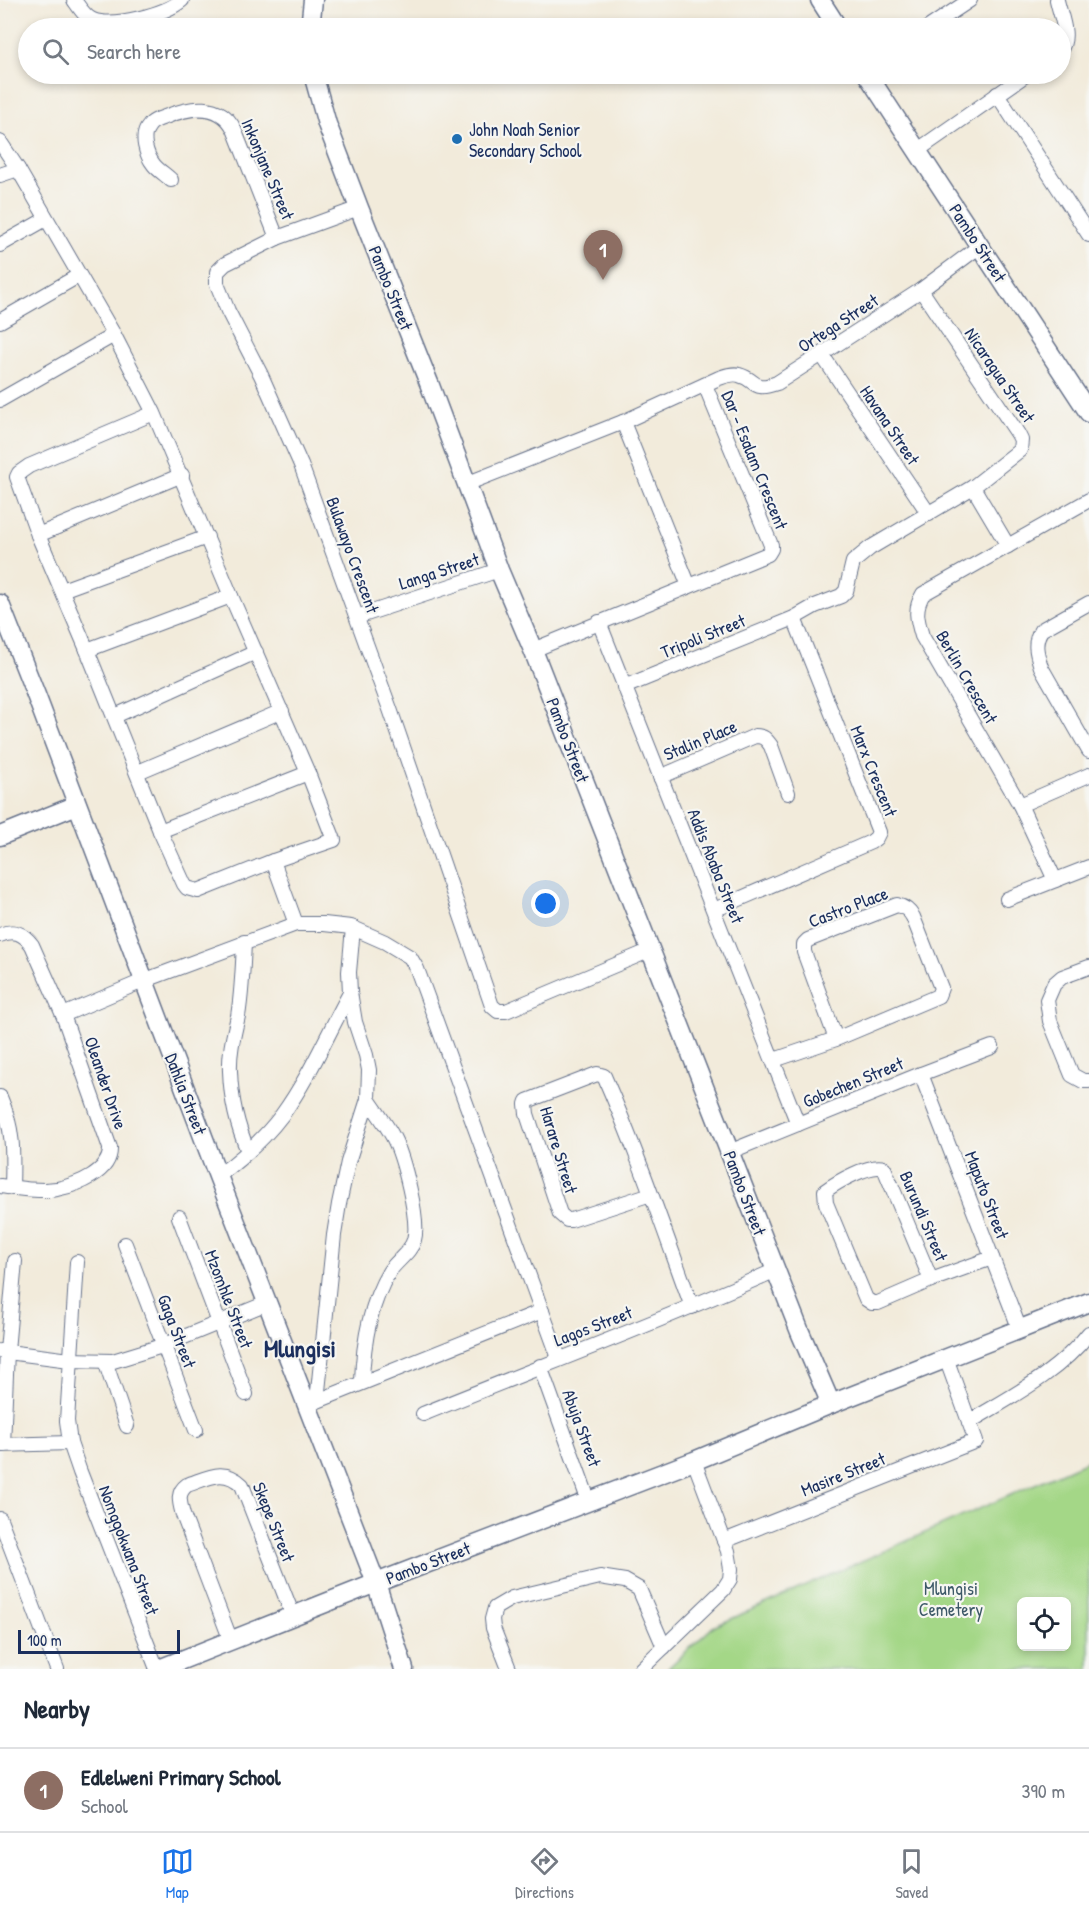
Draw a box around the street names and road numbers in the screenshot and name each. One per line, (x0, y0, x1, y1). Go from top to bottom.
street label: Inkonjane Street (235, 114, 301, 224)
street label: Pambo Street (943, 199, 1013, 288)
street label: Pambo Street (363, 242, 419, 335)
street label: Ortega Street (793, 287, 884, 358)
street label: Nicaragua Street (959, 322, 1042, 428)
street label: Havana Street (854, 380, 926, 470)
street label: Dar - Esalam Crescent (716, 387, 795, 534)
street label: Bulawayo Crescent (320, 493, 386, 617)
street label: Langa Street (396, 546, 483, 596)
street label: Tripoli Street (657, 607, 750, 664)
street label: Berlin Crescent (930, 626, 1004, 729)
street label: Pambo Street (540, 694, 596, 787)
street label: Stalin Place (660, 713, 740, 767)
street label: Marx Crescent (844, 722, 904, 821)
street label: Addis Ababa Street (682, 805, 751, 928)
street label: Castro Place (805, 880, 891, 934)
street label: Oleander Drive (79, 1033, 133, 1133)
street label: Dahlia Street (159, 1050, 213, 1139)
street label: Gobechen Street (799, 1050, 908, 1114)
street label: Harare Street (534, 1103, 584, 1197)
street label: Pambo Street (717, 1147, 773, 1240)
street label: Maputo Street (959, 1147, 1015, 1243)
street label: Burundi Street (894, 1167, 955, 1266)
street label: Mzomhle Street (199, 1246, 259, 1353)
street label: Gaga Street (152, 1291, 203, 1372)
street label: Lagos Street (550, 1299, 637, 1352)
street label: Abuja Street (556, 1386, 608, 1471)
street label: Masire Street (797, 1445, 890, 1502)
street label: Skepe Street (247, 1478, 302, 1566)
street label: Nomgqokwana Street (93, 1482, 165, 1619)
street label: Pambo Street (382, 1535, 475, 1591)

